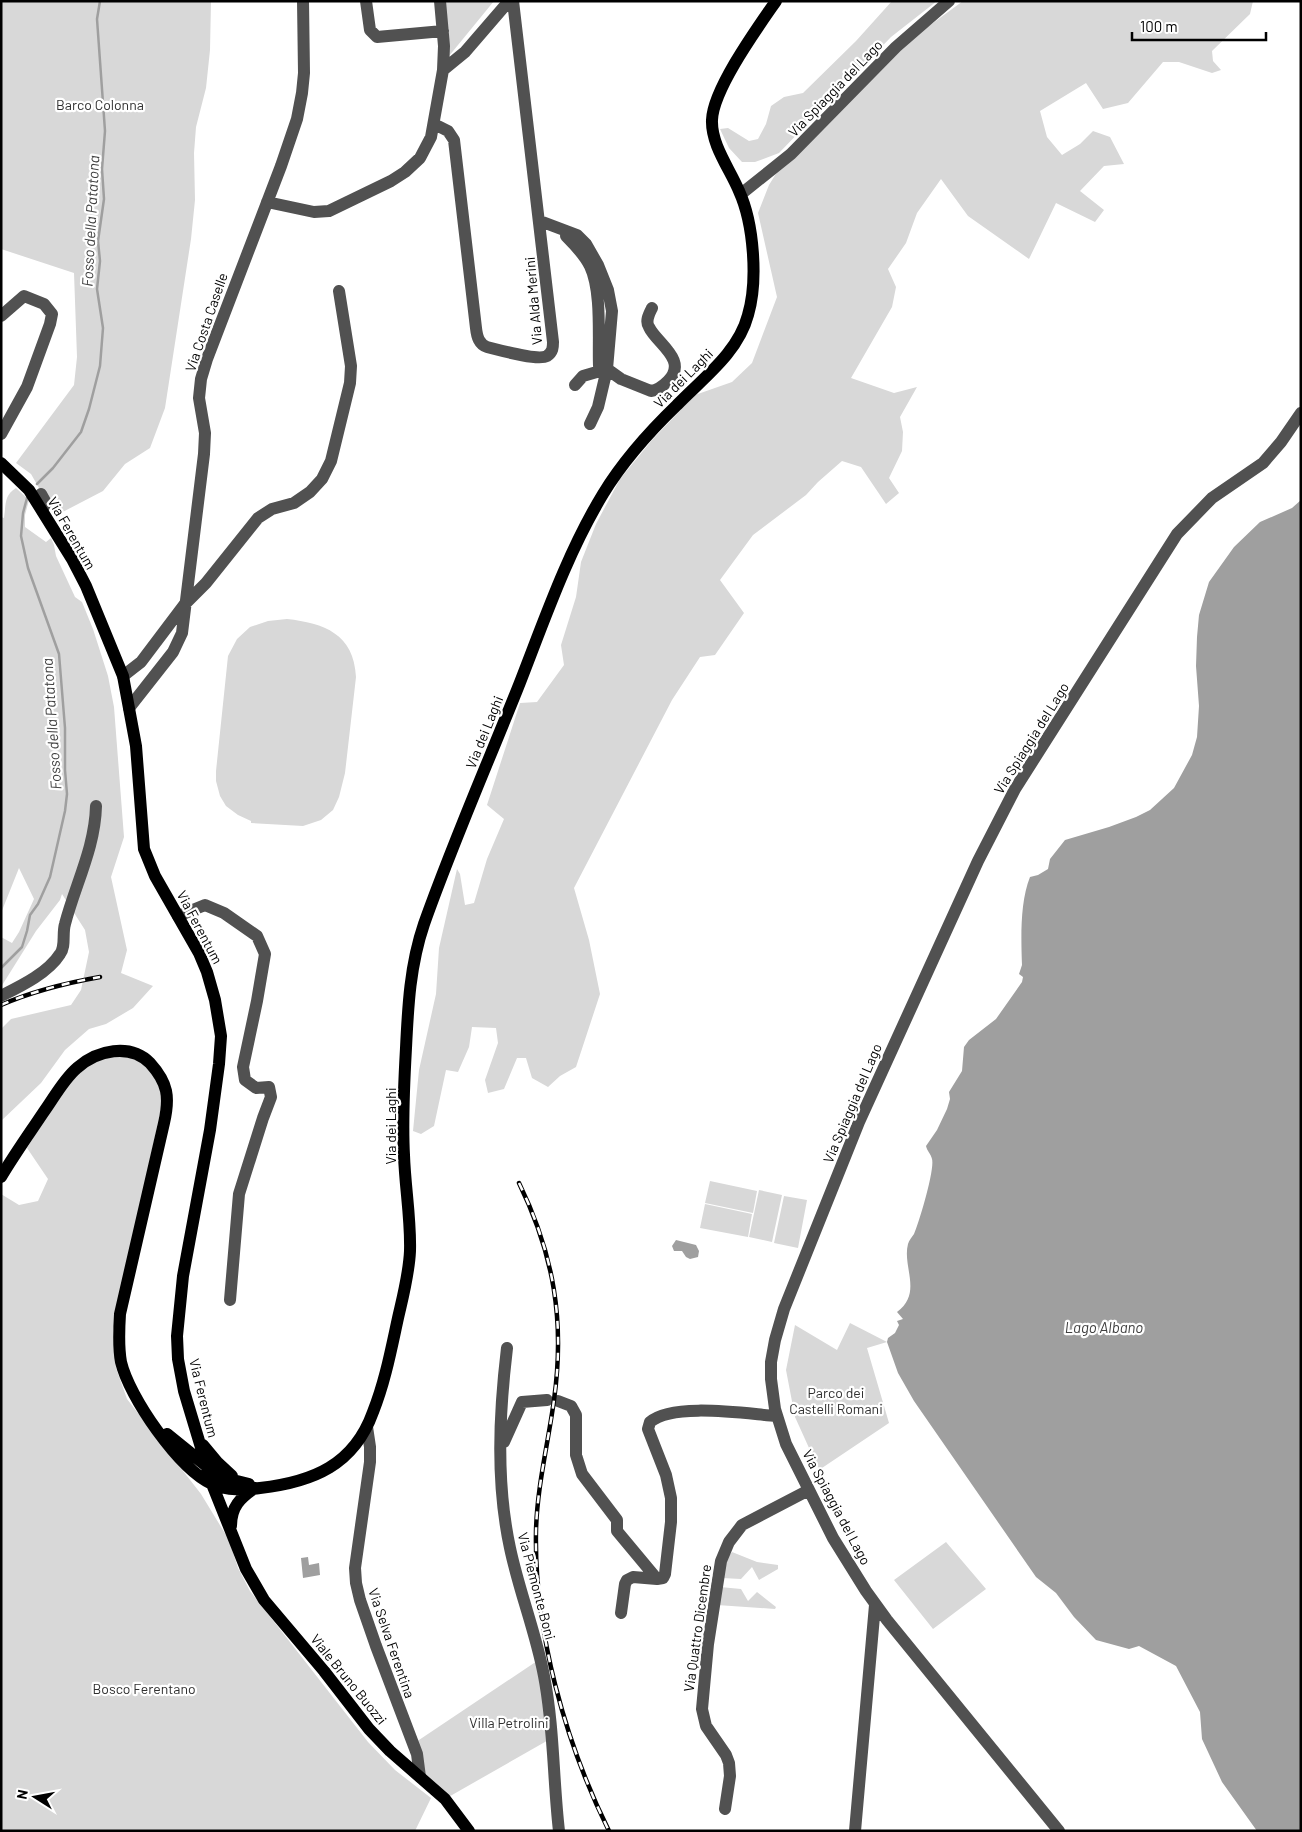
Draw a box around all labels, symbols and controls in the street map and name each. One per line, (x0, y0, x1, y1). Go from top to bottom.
scale bar (1132, 10, 1266, 42)
text: 100 m (1140, 17, 1178, 35)
street label: Via Spiaggia del Lago (784, 36, 886, 140)
park label: Barco Colonna (56, 96, 144, 113)
water label: Fosso della Patatona (78, 155, 102, 287)
street label: Via Alda Merini (521, 256, 545, 346)
street label: Via Costa Caselle (181, 270, 231, 374)
street label: Via dei Laghi (650, 345, 716, 411)
street label: Via Ferentum (44, 494, 100, 572)
water label: Fosso della Patatona (37, 658, 65, 790)
street label: Via Spiaggia del Lago (990, 679, 1072, 797)
street label: Via dei Laghi (462, 693, 506, 771)
street label: Via Ferentum (174, 887, 226, 967)
street label: Via Spiaggia del Lago (819, 1041, 885, 1165)
street label: Via dei Laghi (382, 1088, 399, 1164)
water label: Lago Albano (1065, 1318, 1143, 1336)
street label: Via Ferentum (186, 1357, 222, 1439)
park label: Parco dei Castelli Romani (789, 1384, 883, 1417)
street label: Via Spiaggia del Lago (799, 1446, 875, 1568)
street label: Via Piemonte Boni (514, 1530, 560, 1642)
street label: Via Quattro Dicembre (680, 1563, 714, 1693)
street label: Via Selva Ferentina (365, 1586, 419, 1700)
street label: Viale Bruno Buozzi (307, 1630, 391, 1728)
park label: Bosco Ferentano (92, 1680, 196, 1697)
park label: Villa Petrolini (469, 1714, 549, 1731)
north arrow (10, 1772, 60, 1822)
text: N (13, 1788, 31, 1801)

